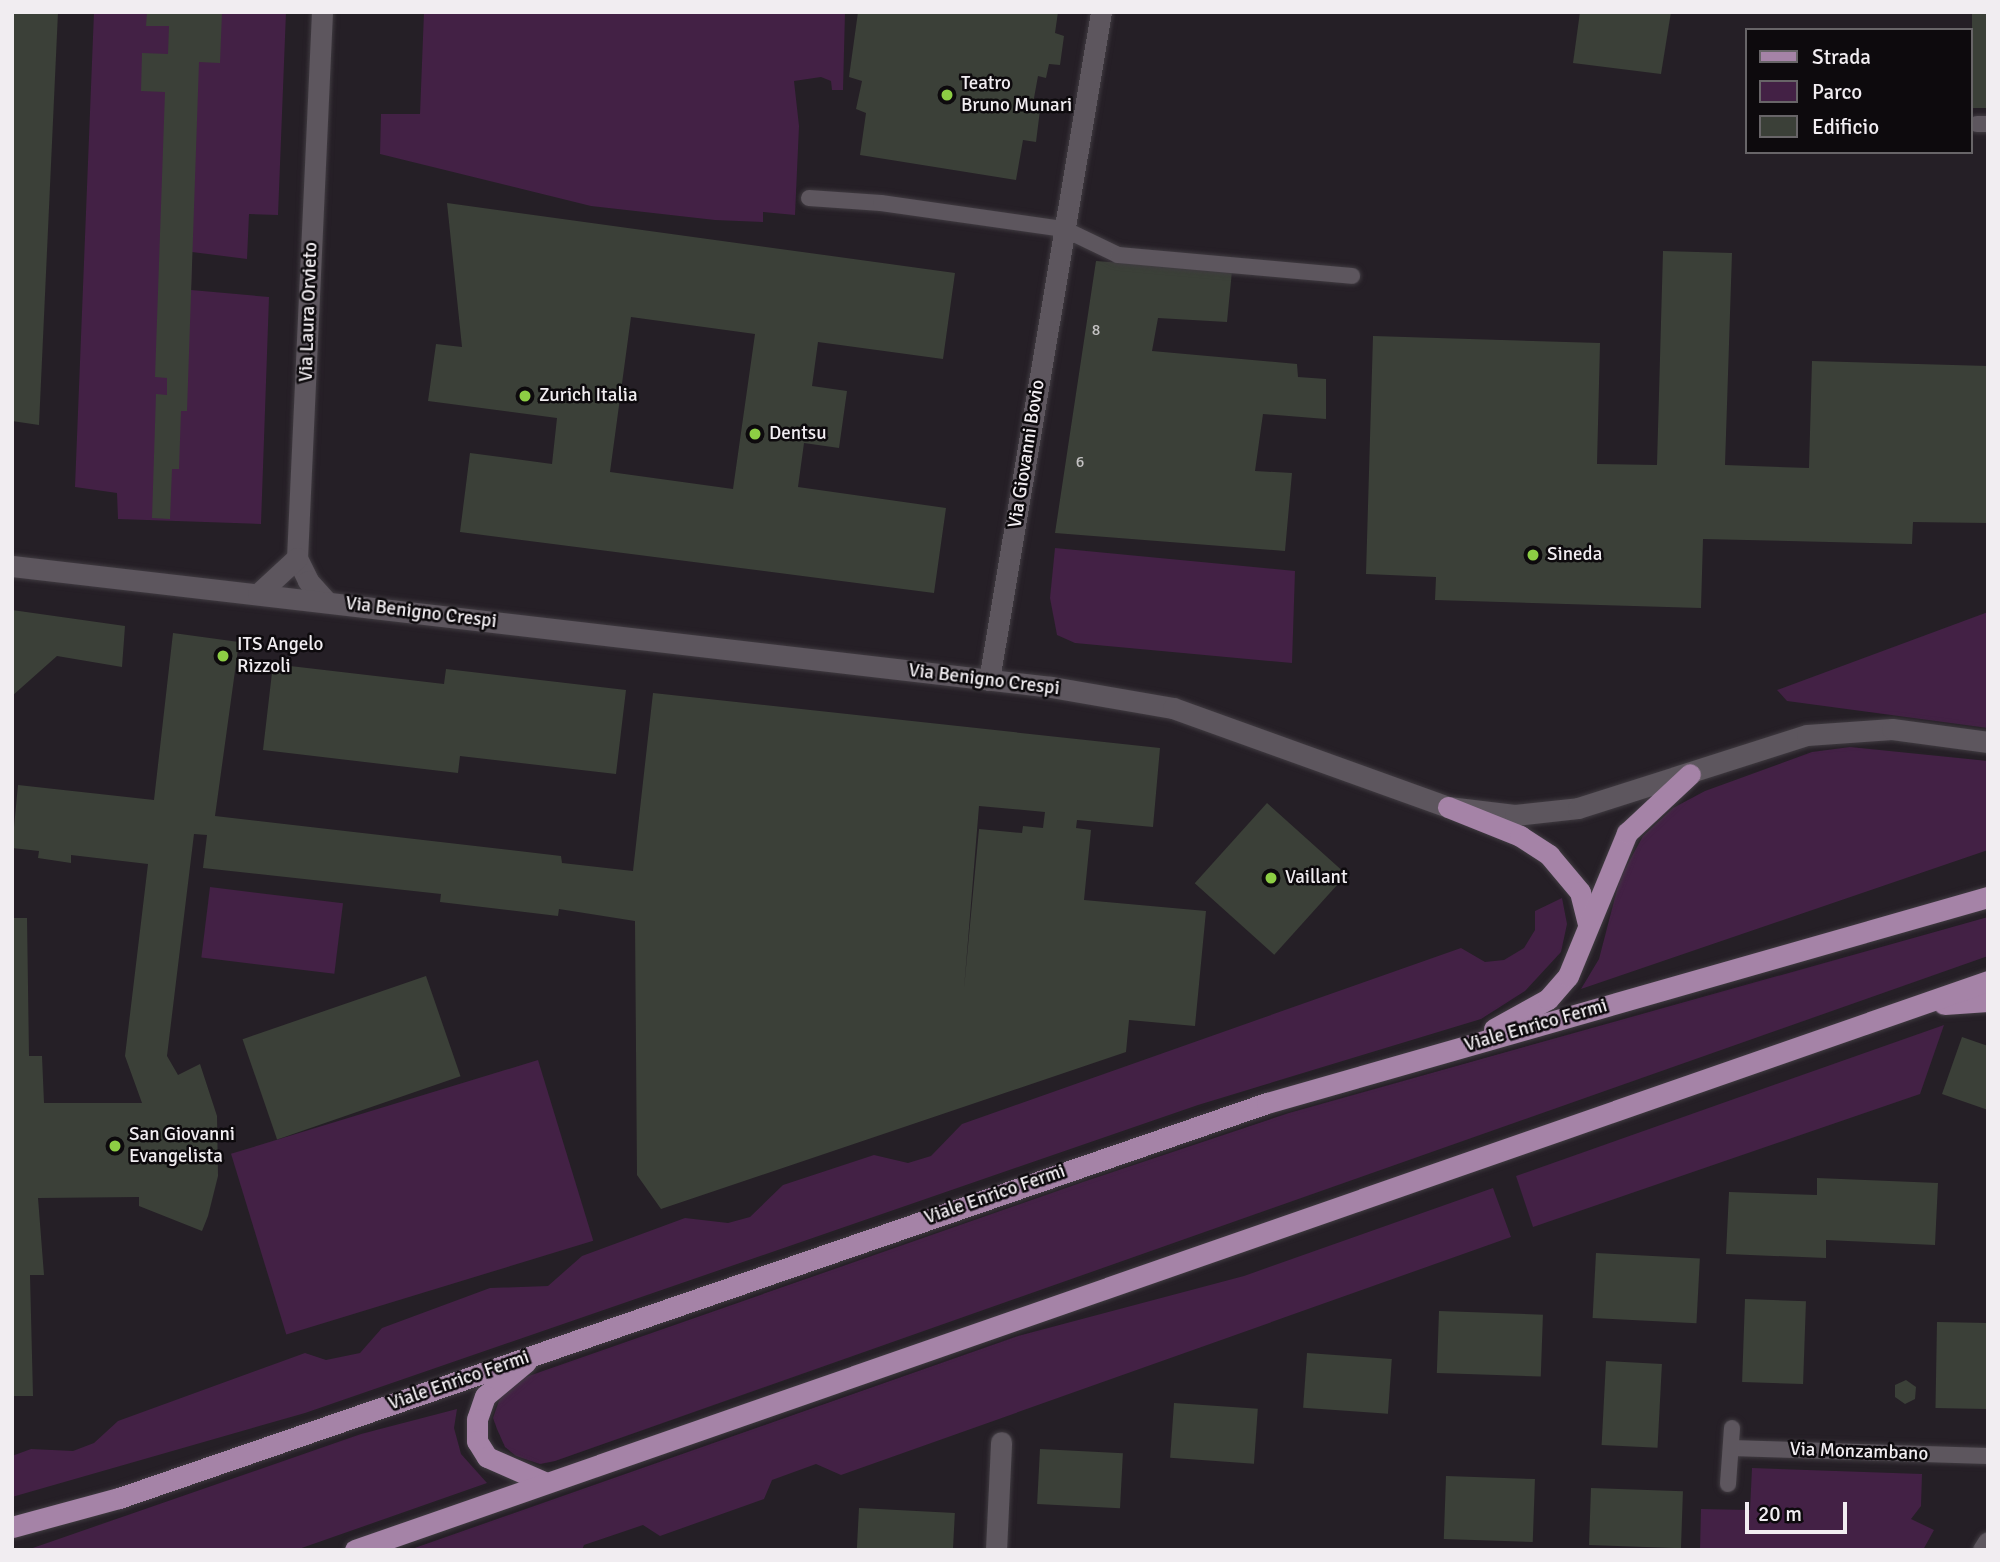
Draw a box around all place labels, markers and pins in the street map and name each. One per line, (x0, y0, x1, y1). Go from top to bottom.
place label: Teatro Bruno Munari (961, 73, 1072, 117)
marker: Teatro Bruno Munari (939, 87, 955, 103)
place label: Zurich Italia (539, 385, 638, 407)
marker: Zurich Italia (517, 388, 533, 404)
place label: Dentsu (769, 423, 827, 445)
marker: Dentsu (747, 426, 763, 442)
place label: Sineda (1547, 544, 1602, 566)
marker: Sineda (1525, 547, 1541, 563)
place label: ITS Angelo Rizzoli (237, 634, 323, 678)
marker: ITS Angelo Rizzoli (215, 648, 231, 664)
place label: Vaillant (1285, 867, 1348, 889)
marker: Vaillant (1263, 870, 1279, 886)
place label: San Giovanni Evangelista (129, 1124, 235, 1168)
marker: San Giovanni Evangelista (107, 1138, 123, 1154)

